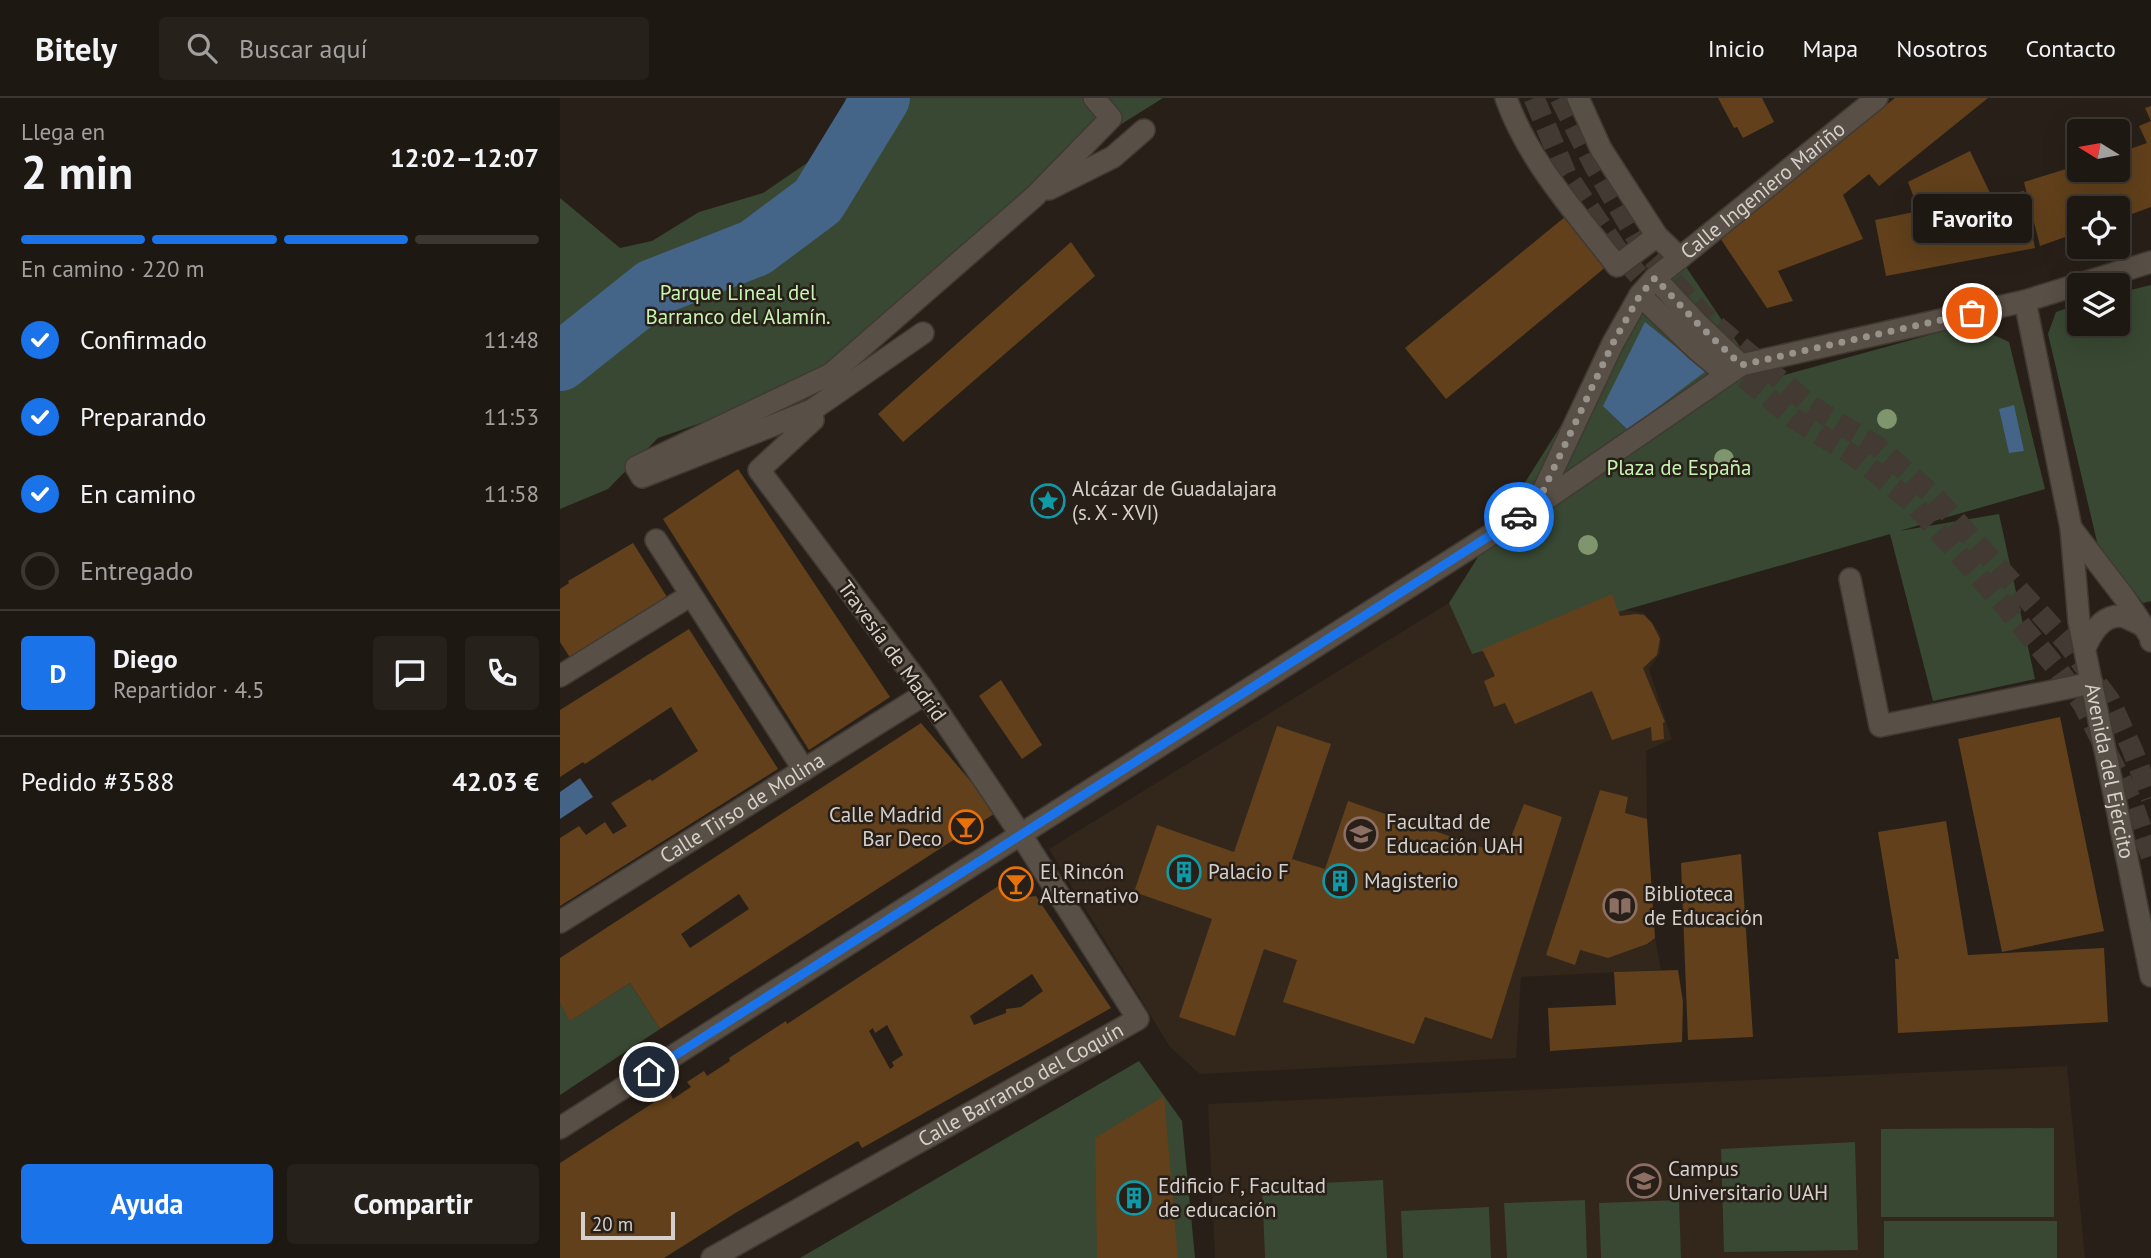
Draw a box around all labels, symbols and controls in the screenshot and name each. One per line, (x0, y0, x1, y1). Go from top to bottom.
search box (159, 17, 649, 80)
text: Bitely (35, 27, 117, 70)
icon: search (183, 29, 221, 67)
text: Buscar aquí (239, 32, 367, 65)
text: Inicio (1708, 33, 1765, 64)
text: Mapa (1803, 33, 1858, 64)
text: Nosotros (1896, 33, 1988, 64)
text: Contacto (2026, 33, 2116, 64)
street label: Calle Ingeniero Mariño (1675, 115, 1851, 265)
text: Llega en (21, 117, 105, 146)
north arrow (2067, 119, 2130, 182)
map controls (2067, 119, 2130, 336)
text: 12:02–12:07 (390, 141, 539, 174)
text: 2 min (21, 142, 133, 202)
callout: Favorito (1912, 194, 2032, 243)
button: locate (2067, 196, 2130, 259)
text: Favorito (1932, 204, 2013, 233)
text: En camino · 220 m (21, 254, 204, 283)
button: layers (2067, 273, 2130, 336)
park label: Parque Lineal del Barranco del Alamín. (645, 279, 831, 330)
pin (1942, 283, 2002, 343)
icon: bag (1953, 294, 1991, 332)
icon: check (21, 321, 59, 359)
text: Confirmado (80, 323, 207, 356)
text: 11:48 (484, 325, 539, 354)
icon: check (21, 398, 59, 436)
text: Preparando (80, 400, 207, 433)
text: 11:53 (484, 402, 539, 431)
park label: Plaza de España (1606, 454, 1752, 481)
icon: check (21, 475, 59, 513)
place label: Alcázar de Guadalajara (s. X - XVI) (1072, 475, 1277, 526)
text: En camino (80, 477, 196, 510)
text: 11:58 (484, 479, 539, 508)
place icon: Alcázar de Guadalajara (s. X - XVI) (1029, 482, 1067, 520)
courier (1484, 482, 1554, 552)
icon: car (1500, 498, 1538, 536)
text: Entregado (80, 554, 194, 587)
street label: Travesía de Madrid (832, 575, 953, 727)
button: chat (373, 636, 447, 710)
button: phone (465, 636, 539, 710)
text: Diego (113, 642, 178, 675)
text: D (50, 657, 66, 690)
text: Repartidor · 4.5 (113, 675, 265, 704)
street label: Avenida del Ejército (2079, 681, 2141, 861)
street label: Calle Tirso de Molina (655, 746, 830, 869)
text: Pedido #3588 (21, 765, 174, 798)
text: 42.03 € (452, 765, 539, 798)
place label: Calle Madrid Bar Deco (829, 801, 942, 852)
bar icon: Calle Madrid Bar Deco (947, 808, 985, 846)
place label: Facultad de Educación UAH (1386, 808, 1523, 859)
school or university icon: Facultad de Educación UAH (1342, 815, 1380, 853)
building icon: Palacio F (1165, 853, 1203, 891)
place label: El Rincón Alternativo (1040, 858, 1139, 909)
place label: Palacio F (1208, 858, 1289, 885)
building icon: Magisterio (1321, 862, 1359, 900)
bar icon: El Rincón Alternativo (997, 865, 1035, 903)
place label: Magisterio (1364, 867, 1458, 894)
place label: Biblioteca de Educación (1644, 880, 1763, 931)
library icon: Biblioteca de Educación (1601, 887, 1639, 925)
street label: Calle Barranco del Coquín (913, 1016, 1128, 1153)
pin (619, 1042, 679, 1102)
icon: home (630, 1053, 668, 1091)
place label: Campus Universitario UAH (1668, 1155, 1828, 1206)
school or university icon: Campus Universitario UAH (1625, 1162, 1663, 1200)
button: Ayuda (21, 1164, 273, 1244)
button: Compartir (287, 1164, 539, 1244)
place label: Edificio F, Facultad de educación (1158, 1172, 1326, 1223)
building icon: Edificio F, Facultad de educación (1115, 1179, 1153, 1217)
scale bar (581, 1209, 676, 1241)
text: 20 m (592, 1212, 633, 1236)

